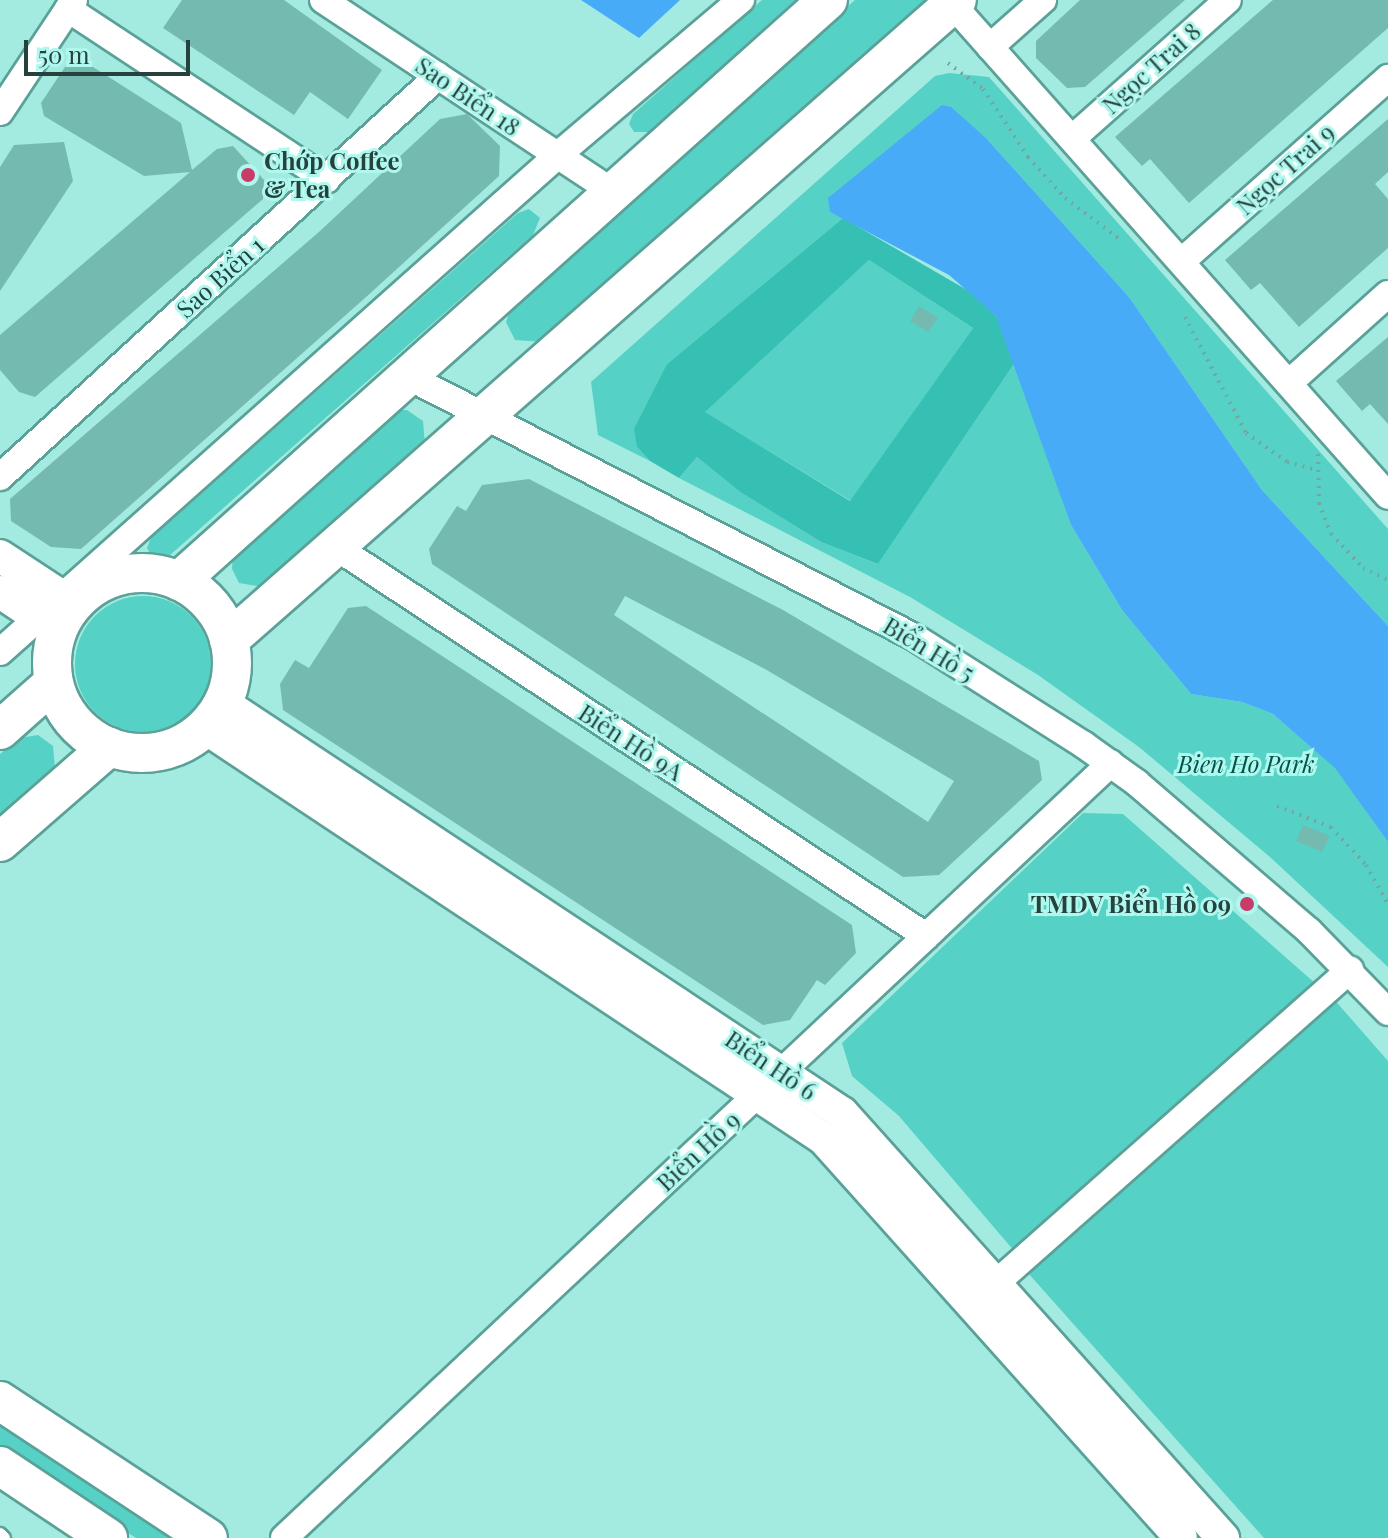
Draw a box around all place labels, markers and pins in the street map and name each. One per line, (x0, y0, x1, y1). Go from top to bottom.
place label: Chớp Coffee & Tea (264, 147, 400, 203)
marker: Chớp Coffee & Tea (239, 166, 257, 184)
place label: TMDV Biển Hồ 09 (1030, 890, 1231, 918)
marker: TMDV Biển Hồ 09 (1238, 895, 1256, 913)

